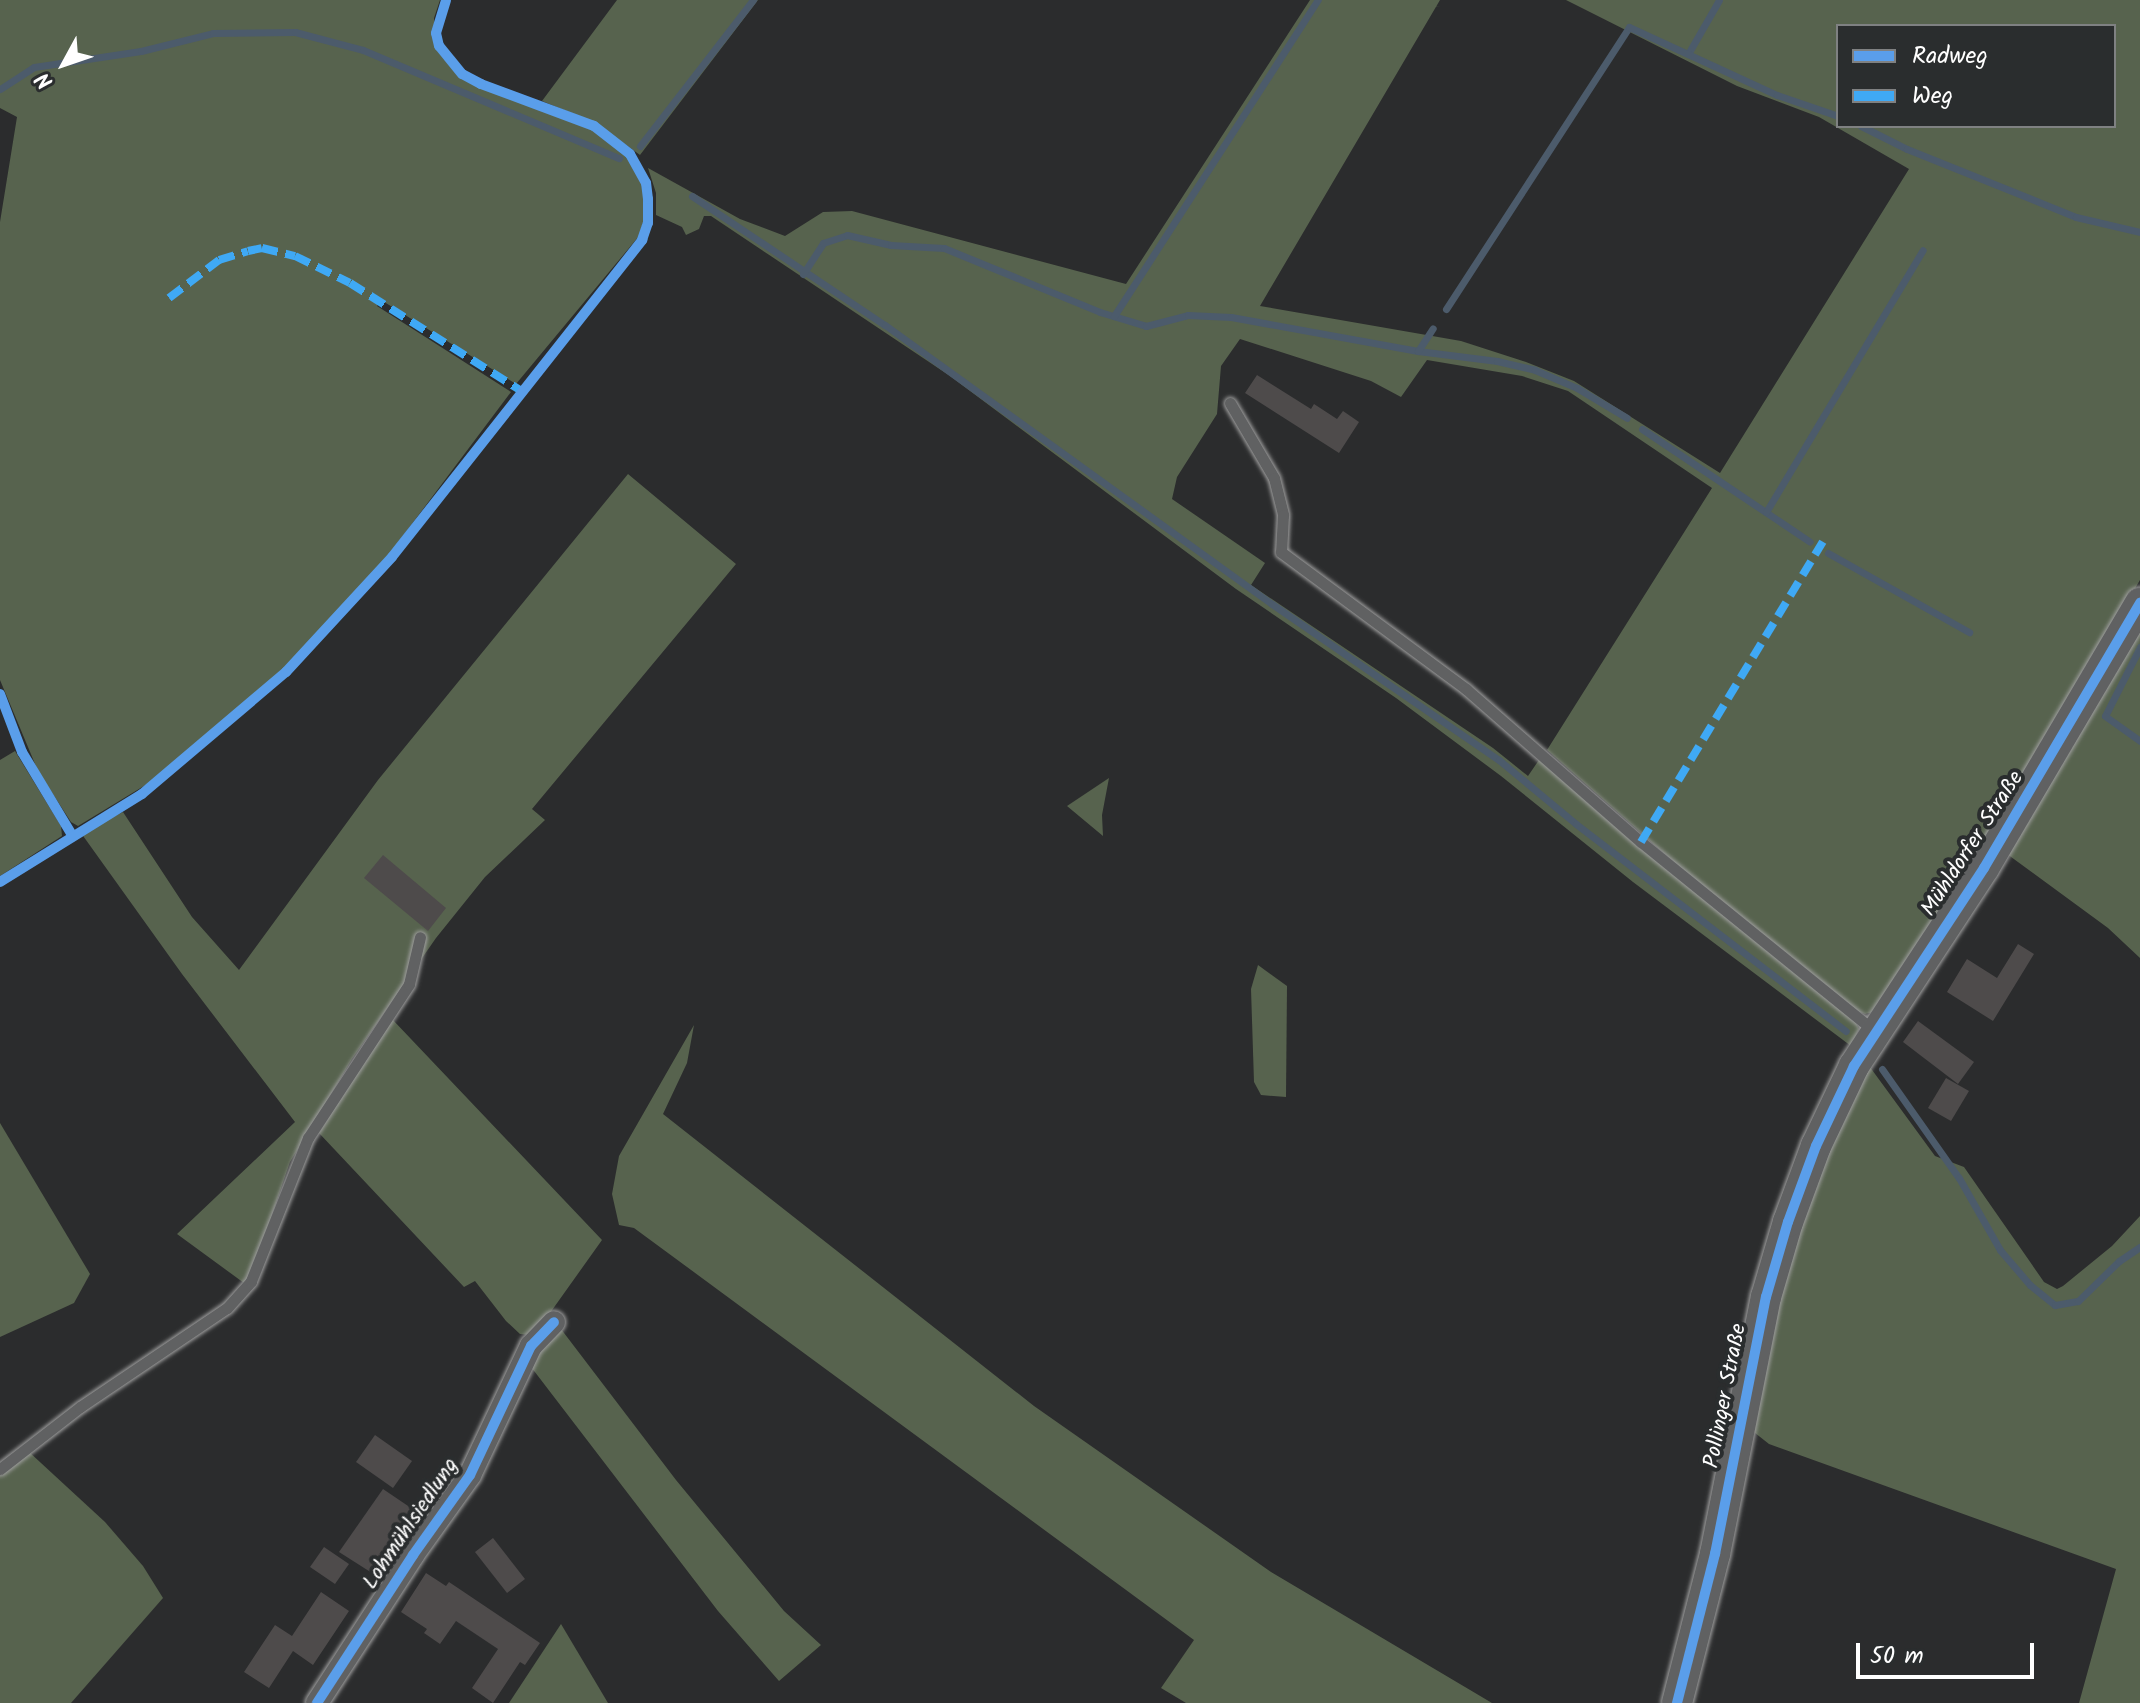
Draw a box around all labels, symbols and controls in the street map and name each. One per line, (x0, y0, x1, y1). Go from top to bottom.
north arrow (24, 24, 104, 104)
legend (1836, 24, 2116, 128)
text: Radweg (1912, 37, 1988, 76)
text: N (27, 63, 63, 96)
text: Weg (1912, 77, 1953, 116)
street label: Mühldorfer Straße (1916, 766, 2030, 922)
street label: Pollinger Straße (1699, 1321, 1753, 1471)
street label: Lohmühlsiedlung (357, 1453, 465, 1595)
scale bar (1860, 1627, 2038, 1677)
text: 50 m (1870, 1637, 1924, 1676)

